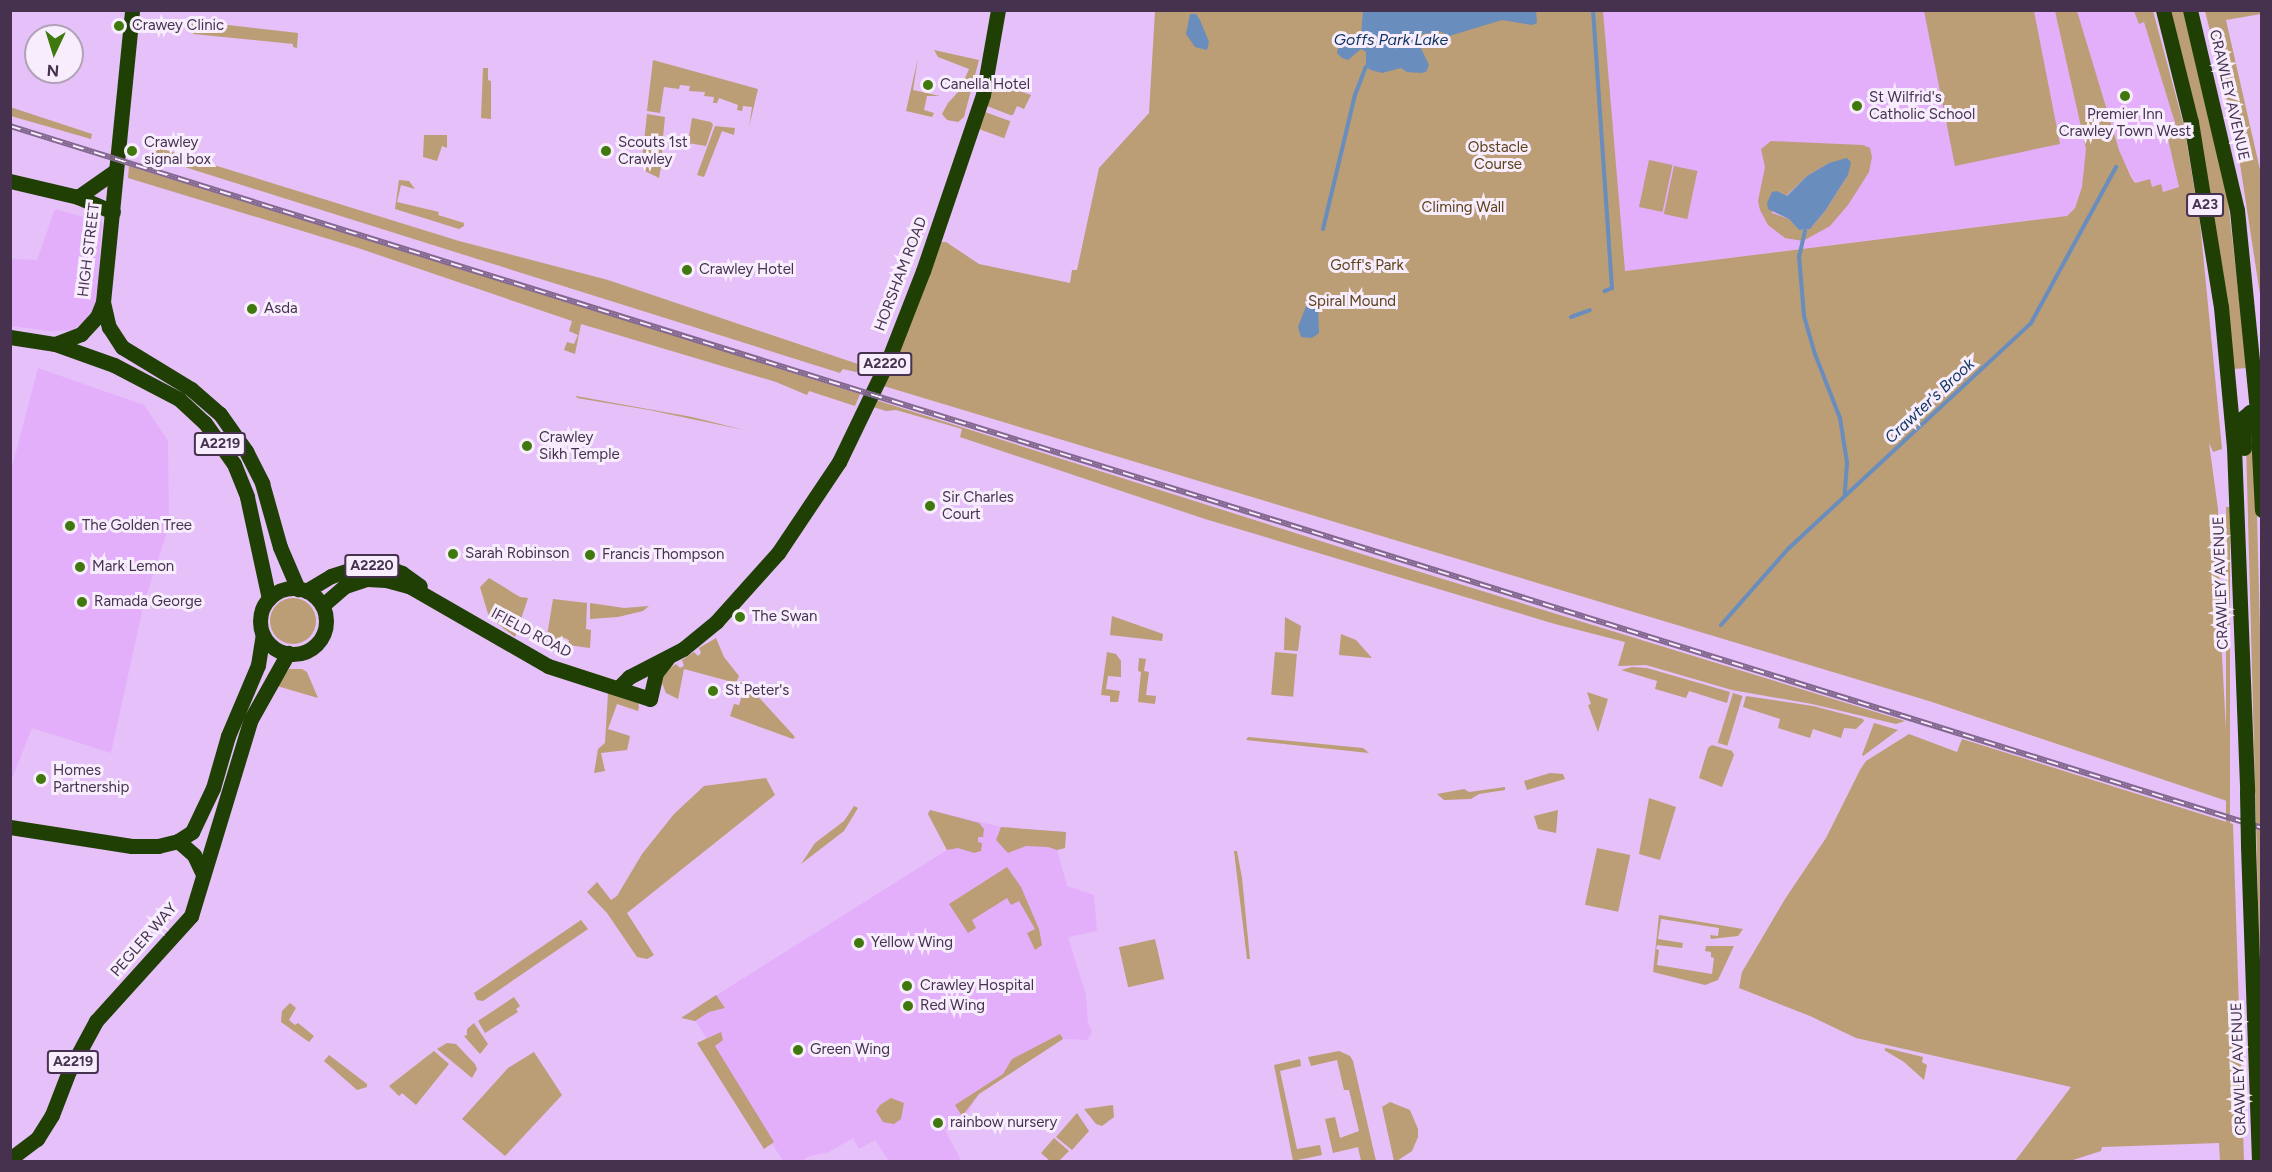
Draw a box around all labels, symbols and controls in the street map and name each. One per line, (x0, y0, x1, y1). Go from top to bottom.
marker: Crawey Clinic (110, 17, 128, 35)
place label: Crawey Clinic (132, 17, 224, 35)
north arrow (24, 24, 84, 84)
street label: CRAWLEY AVENUE (2205, 28, 2253, 162)
water label: Goffs Park Lake (1334, 30, 1448, 50)
text: N (46, 61, 60, 80)
place label: Canella Hotel (940, 76, 1030, 94)
marker: Canella Hotel (921, 78, 935, 92)
place label: St Wilfrid's Catholic School (1869, 88, 1975, 123)
marker: Premier Inn Crawley Town West (2118, 89, 2132, 103)
marker: St Wilfrid's Catholic School (1850, 99, 1864, 113)
place label: Premier Inn Crawley Town West (2059, 105, 2191, 140)
place label: Crawley signal box (144, 133, 211, 168)
place label: Scouts 1st Crawley (618, 133, 688, 168)
park label: Obstacle Course (1468, 138, 1528, 173)
marker: Crawley signal box (125, 144, 139, 158)
marker: Scouts 1st Crawley (599, 144, 613, 158)
road number: A23 (2186, 194, 2224, 216)
park label: Climing Wall (1422, 199, 1504, 217)
street label: HIGH STREET (74, 202, 104, 298)
street label: HORSHAM ROAD (871, 214, 931, 334)
park label: Goff's Park (1330, 257, 1404, 275)
place label: Crawley Hotel (699, 261, 794, 279)
marker: Crawley Hotel (680, 263, 694, 277)
park label: Spiral Mound (1308, 293, 1396, 311)
place label: Asda (264, 300, 298, 318)
marker: Asda (245, 302, 259, 316)
road number: A2220 (856, 353, 914, 375)
water label: Crawter's Brook (1881, 355, 1979, 447)
place label: Crawley Sikh Temple (539, 428, 620, 463)
road number: A2219 (193, 433, 247, 455)
marker: Crawley Sikh Temple (520, 439, 534, 453)
place label: Sir Charles Court (942, 488, 1014, 523)
marker: Sir Charles Court (923, 499, 937, 513)
street label: CRAWLEY AVENUE (2210, 516, 2232, 650)
place label: The Golden Tree (82, 517, 192, 535)
marker: The Golden Tree (63, 519, 77, 533)
place label: Sarah Robinson (465, 545, 569, 563)
place label: Francis Thompson (602, 546, 724, 564)
marker: Sarah Robinson (446, 547, 460, 561)
marker: Francis Thompson (583, 548, 597, 562)
road number: A2220 (344, 555, 400, 577)
place label: Mark Lemon (92, 558, 174, 576)
marker: Mark Lemon (73, 560, 87, 574)
place label: Ramada George (94, 593, 202, 611)
marker: Ramada George (75, 595, 89, 609)
street label: IFIELD ROAD (488, 604, 574, 662)
place label: The Swan (752, 608, 817, 626)
marker: The Swan (733, 610, 747, 624)
place label: St Peter's (725, 682, 789, 700)
marker: St Peter's (706, 684, 720, 698)
place label: Homes Partnership (53, 761, 129, 796)
marker: Homes Partnership (34, 772, 48, 786)
street label: PEGLER WAY (107, 899, 181, 981)
place label: Yellow Wing (871, 934, 953, 952)
marker: Yellow Wing (852, 936, 866, 950)
marker: Crawley Hospital (898, 977, 916, 995)
place label: Crawley Hospital (920, 977, 1034, 995)
place label: Red Wing (920, 997, 985, 1015)
marker: Red Wing (901, 999, 915, 1013)
street label: CRAWLEY AVENUE (2228, 1002, 2250, 1136)
place label: Green Wing (810, 1041, 890, 1059)
marker: Green Wing (791, 1043, 805, 1057)
road number: A2219 (46, 1051, 100, 1073)
place label: rainbow nursery (950, 1114, 1057, 1132)
marker: rainbow nursery (931, 1116, 945, 1130)

